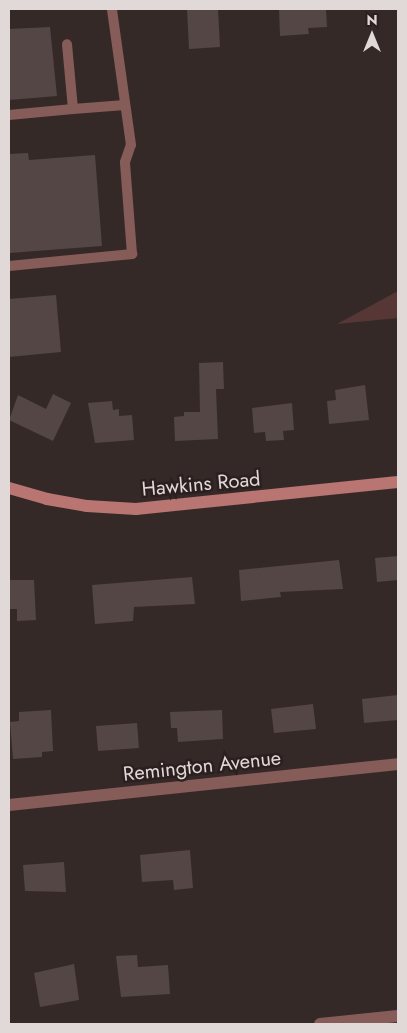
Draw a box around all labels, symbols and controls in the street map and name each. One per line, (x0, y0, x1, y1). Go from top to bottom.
north arrow (347, 10, 397, 60)
text: N (366, 10, 378, 30)
street label: Hawkins Road (141, 467, 261, 501)
street label: Remington Avenue (122, 746, 282, 786)

